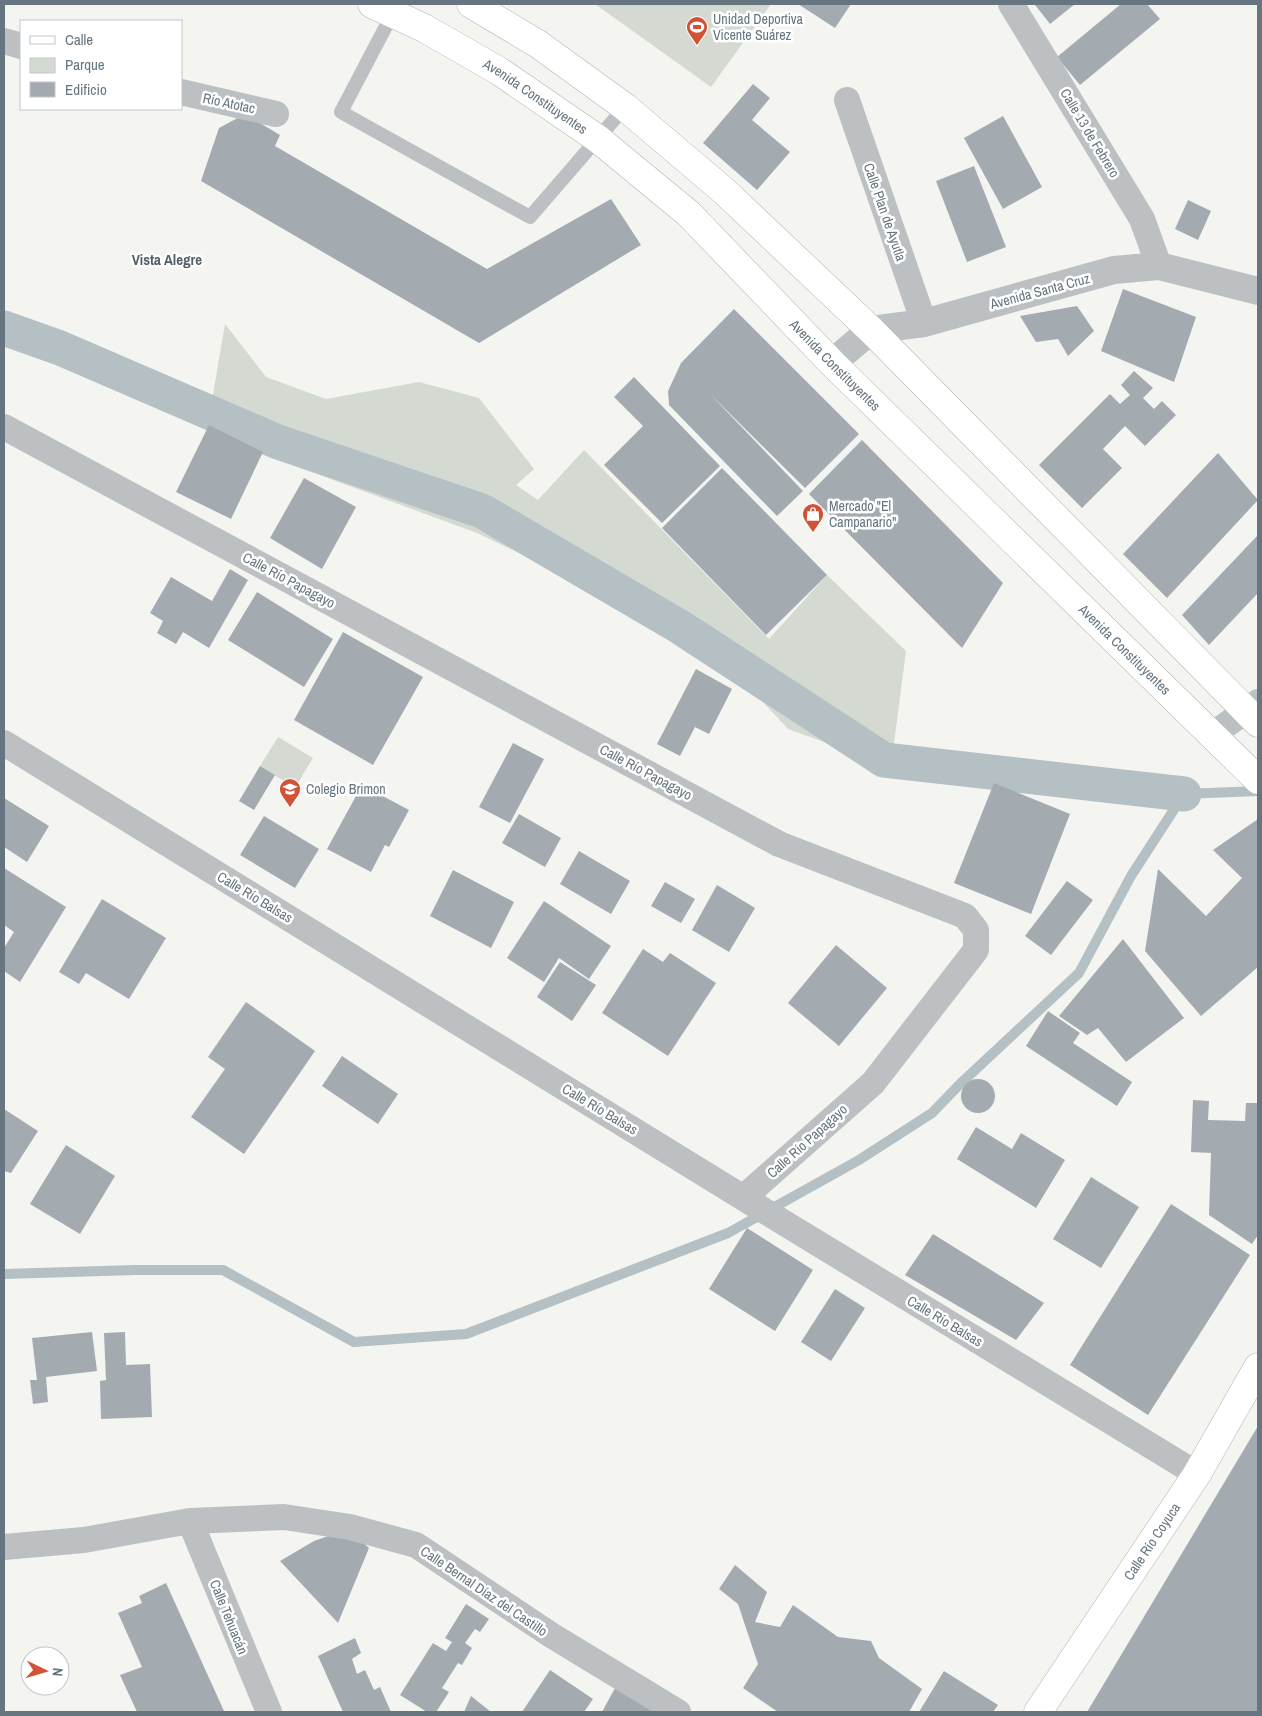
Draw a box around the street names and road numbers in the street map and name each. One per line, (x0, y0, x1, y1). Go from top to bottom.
street label: Avenida Constituyentes (479, 54, 591, 138)
street label: Calle 13 de Febrero (1056, 85, 1124, 181)
street label: Río Atotac (201, 89, 257, 117)
street label: Calle Plan de Ayutla (860, 161, 910, 264)
street label: Avenida Santa Cruz (987, 269, 1092, 313)
street label: Avenida Constituyentes (785, 315, 885, 415)
street label: Calle Río Papagayo (240, 548, 338, 612)
street label: Avenida Constituyentes (1074, 600, 1175, 699)
street label: Calle Río Papagayo (597, 740, 695, 804)
street label: Calle Río Balsas (214, 867, 296, 927)
street label: Calle Río Balsas (559, 1079, 641, 1139)
street label: Calle Río Papagayo (763, 1100, 851, 1182)
street label: Calle Río Balsas (904, 1291, 986, 1351)
street label: Calle Río Coyuca (1120, 1499, 1185, 1584)
street label: Calle Bernal Díaz del Castillo (417, 1542, 551, 1640)
street label: Calle Tehuacán (206, 1577, 252, 1657)

